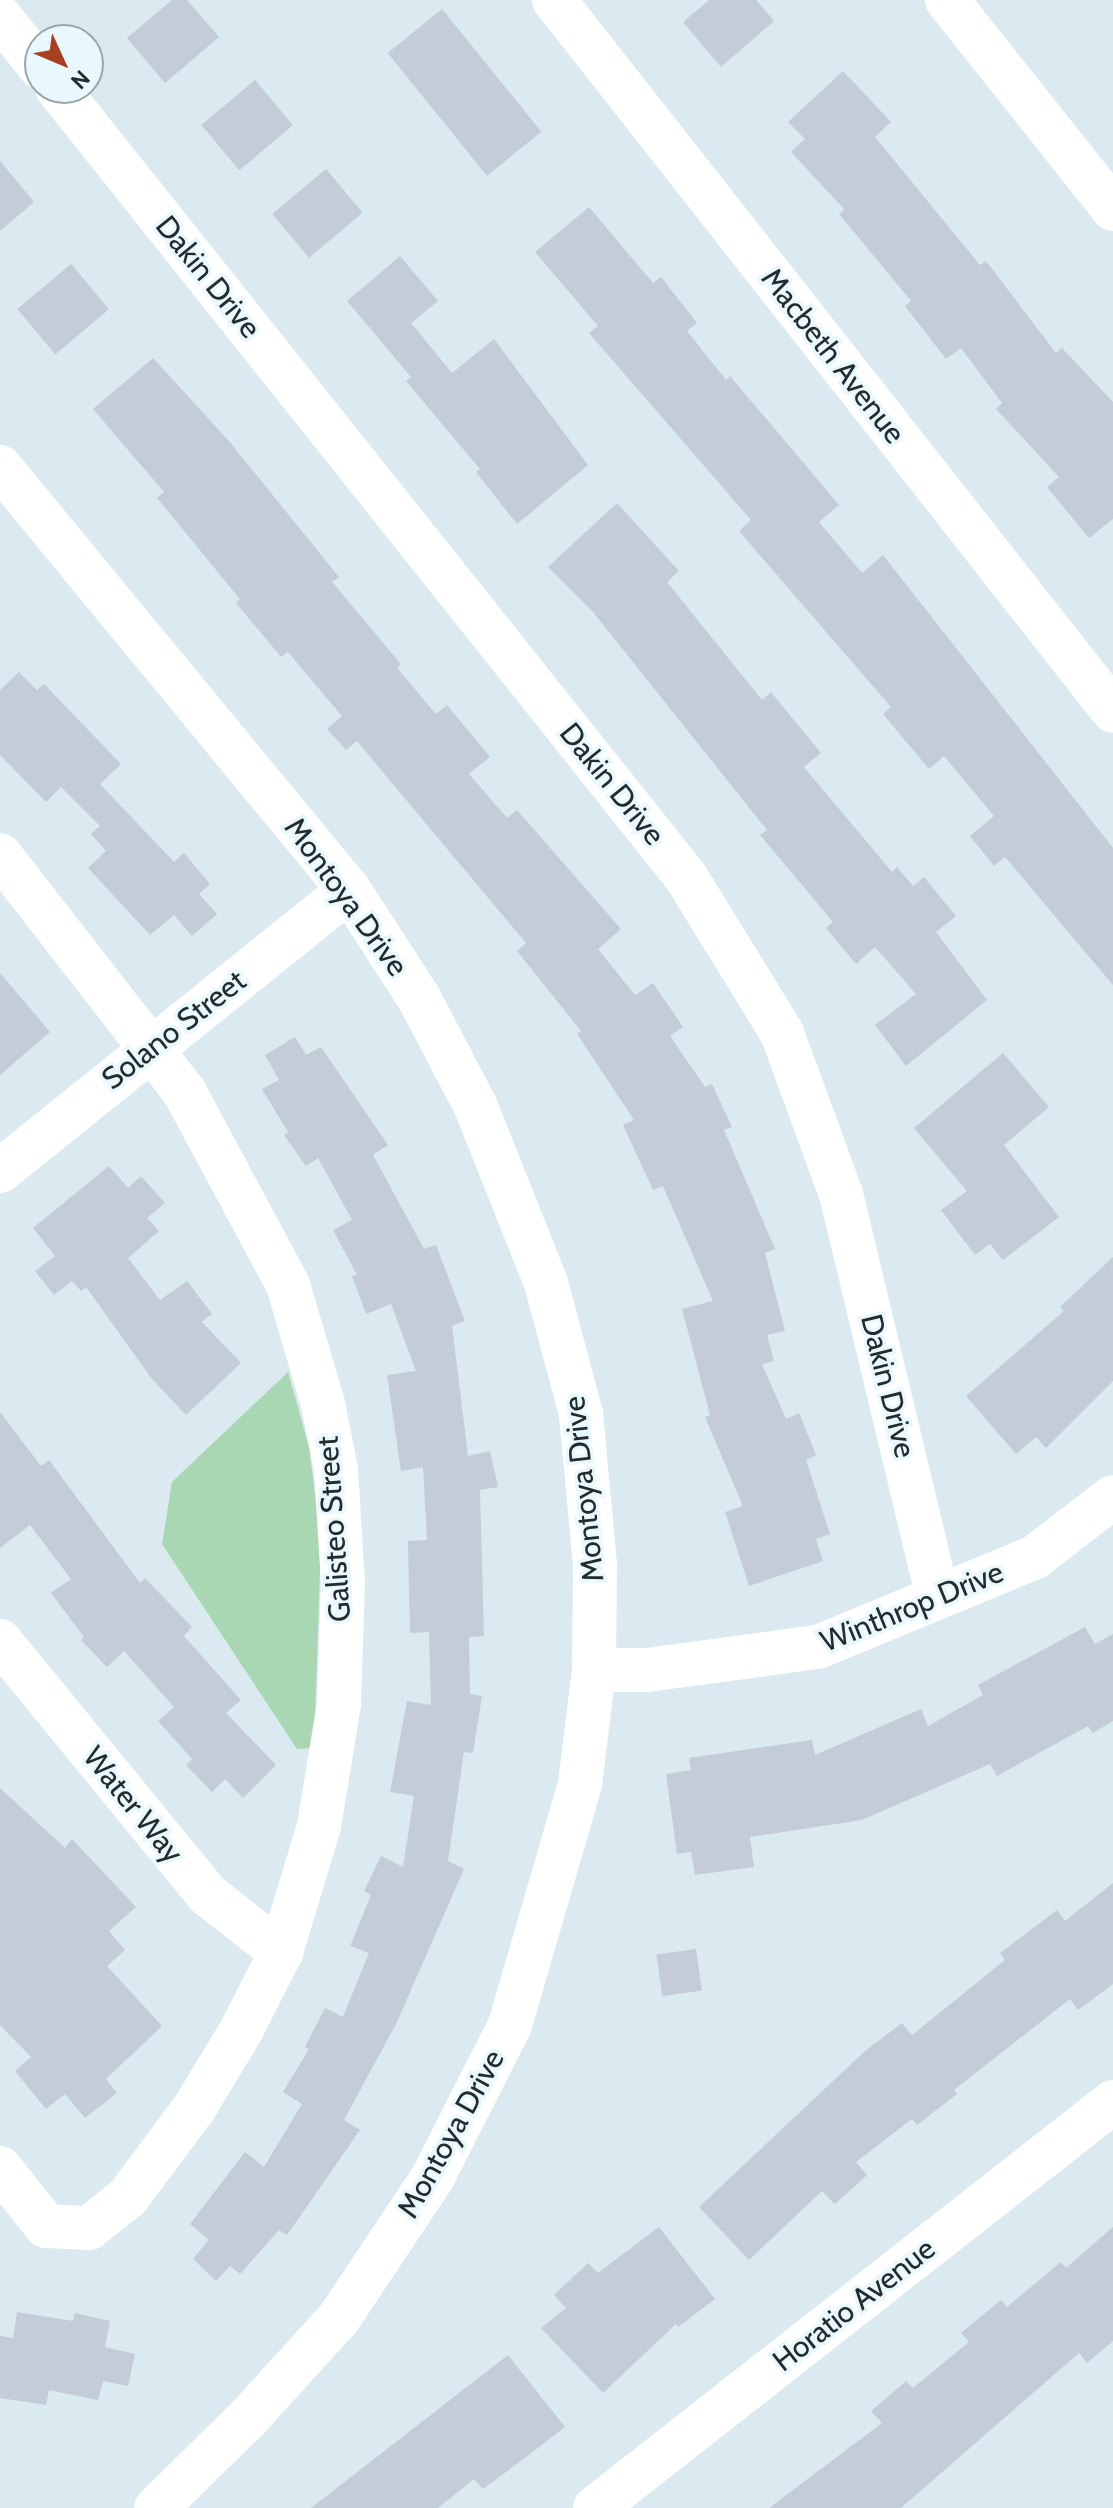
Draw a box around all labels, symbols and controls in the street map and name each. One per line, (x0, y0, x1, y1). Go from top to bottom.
north arrow (24, 24, 104, 104)
text: N (65, 65, 95, 95)
street label: Dakin Drive (148, 209, 268, 345)
street label: Macbeth Avenue (753, 261, 913, 451)
street label: Dakin Drive (552, 716, 672, 852)
street label: Montoya Drive (277, 811, 415, 983)
street label: Solano Street (95, 963, 253, 1097)
street label: Dakin Drive (853, 1311, 923, 1461)
street label: Montoya Drive (556, 1394, 612, 1584)
street label: Galisteo Street (310, 1435, 358, 1623)
street label: Winthrop Drive (815, 1554, 1009, 1660)
street label: Water Way (75, 1740, 191, 1870)
street label: Montoya Drive (390, 2044, 512, 2224)
street label: Horatio Avenue (766, 2231, 942, 2379)

